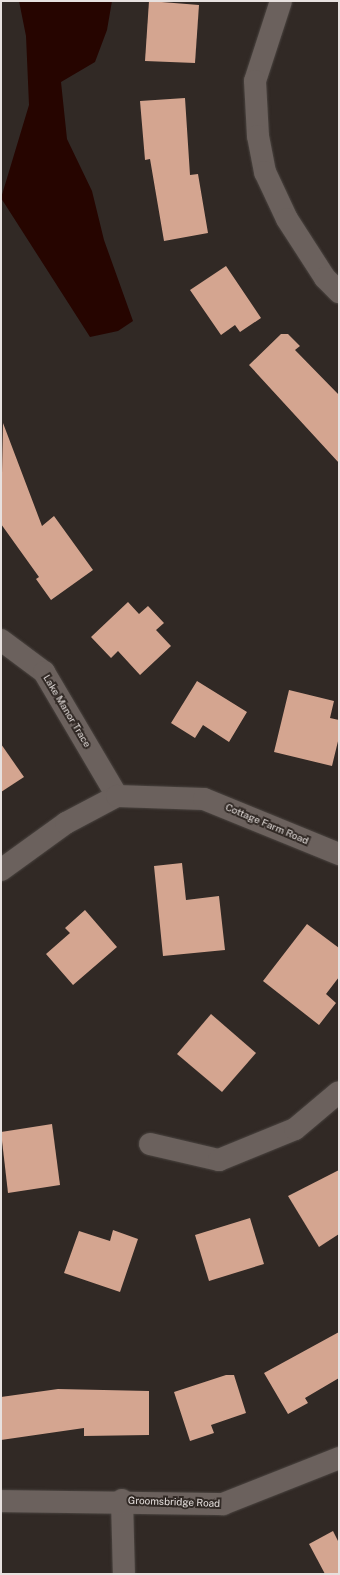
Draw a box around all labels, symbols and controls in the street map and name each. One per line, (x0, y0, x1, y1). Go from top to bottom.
street label: Lake Manor Trace (41, 672, 93, 750)
street label: Cottage Farm Road (224, 801, 310, 847)
street label: Groomsbridge Road (128, 1494, 220, 1510)

